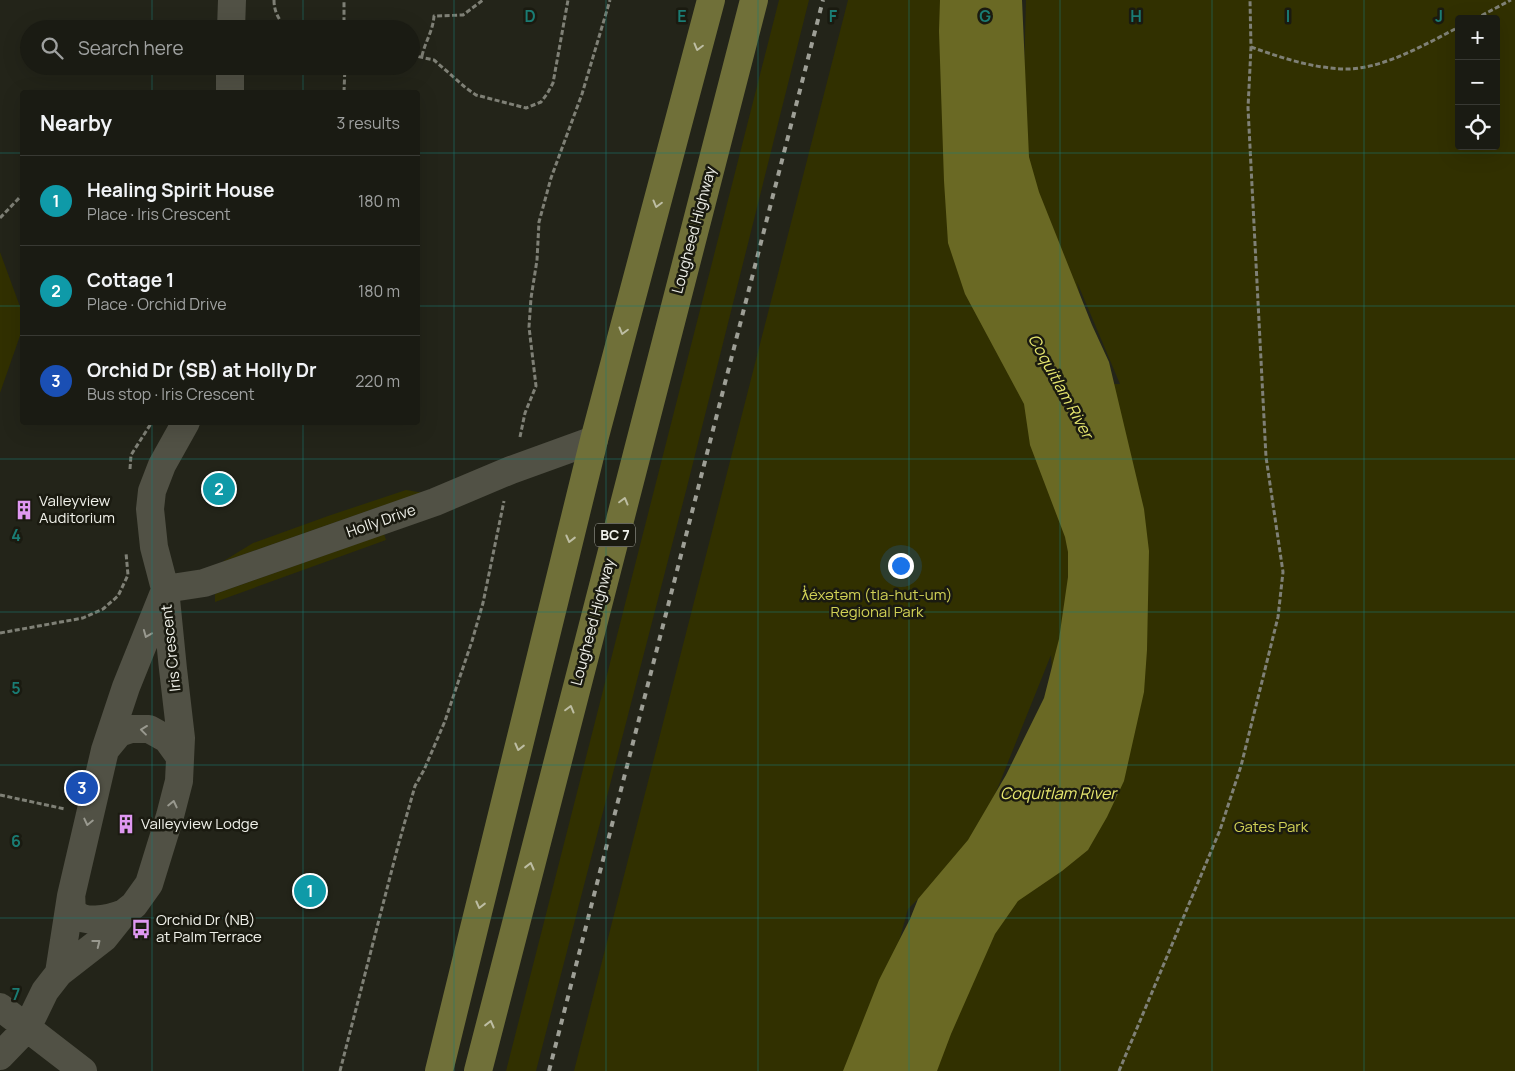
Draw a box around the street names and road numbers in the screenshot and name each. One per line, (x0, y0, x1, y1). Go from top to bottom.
street label: Lougheed Highway (666, 164, 721, 296)
street label: Holly Drive (343, 499, 419, 542)
road number: BC 7 (595, 524, 635, 546)
street label: Lougheed Highway (565, 556, 620, 688)
street label: Iris Crescent (155, 603, 186, 693)

